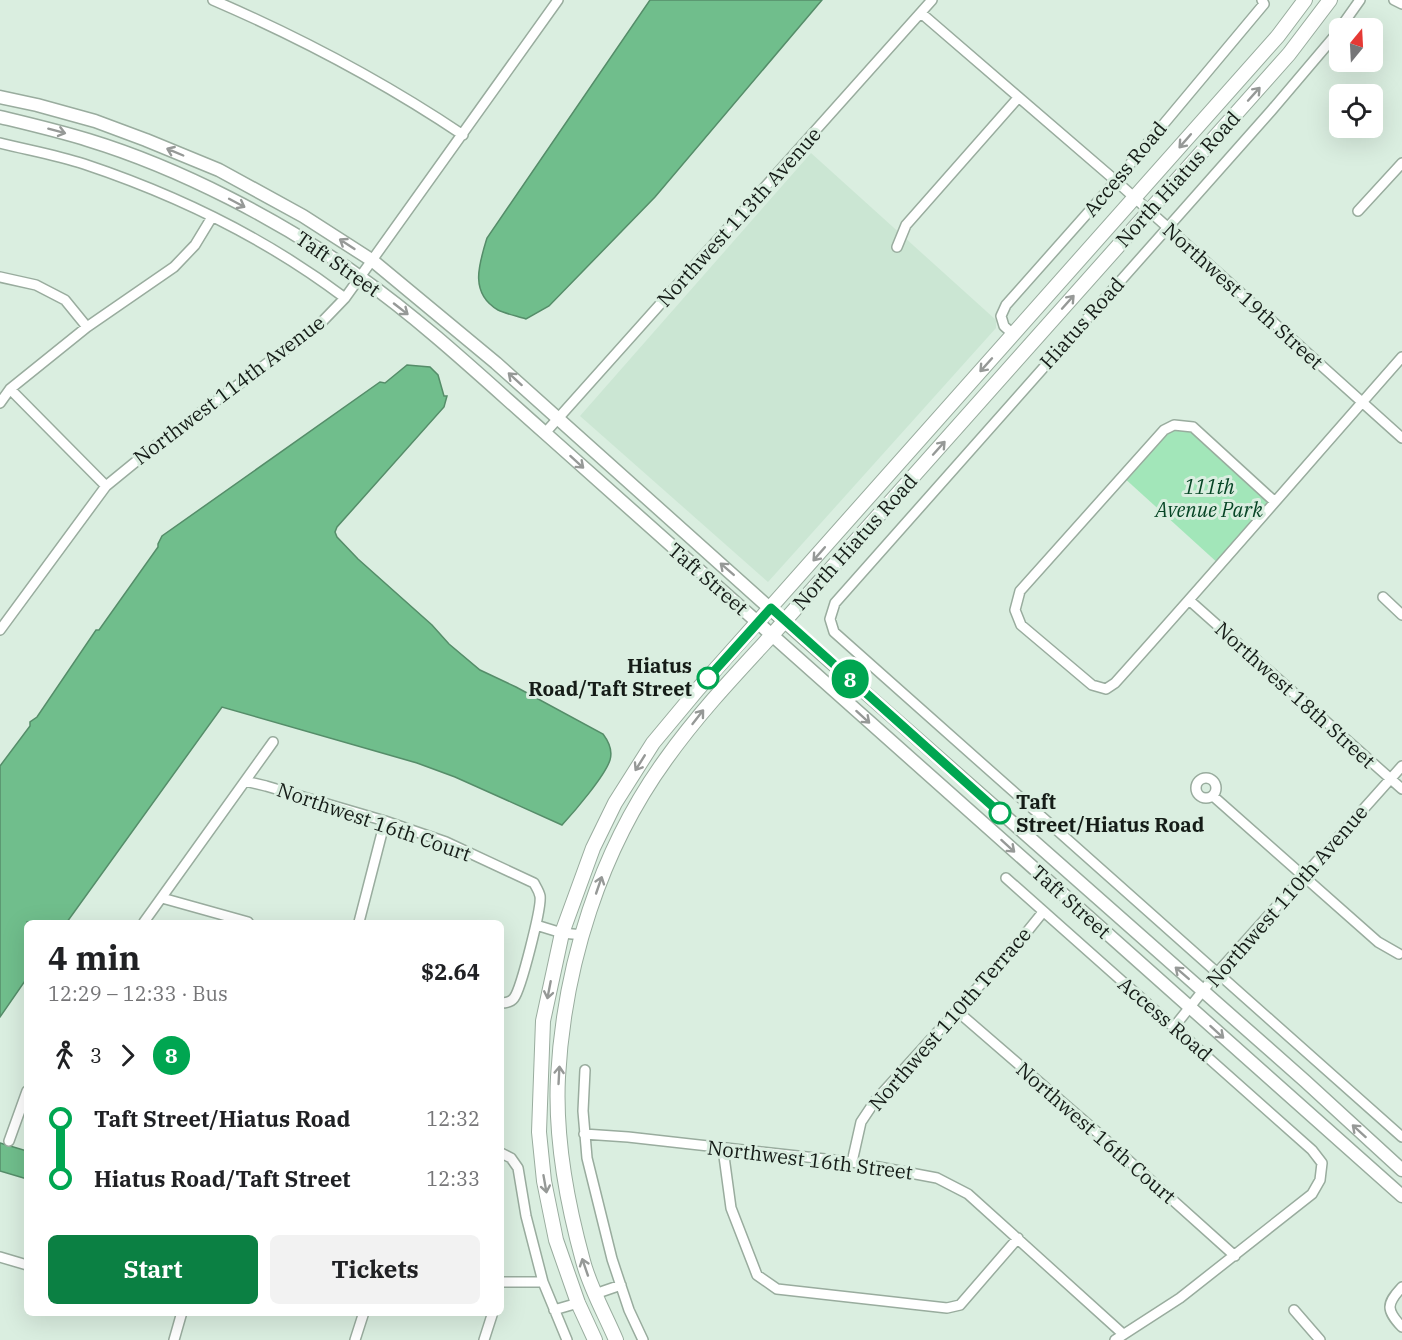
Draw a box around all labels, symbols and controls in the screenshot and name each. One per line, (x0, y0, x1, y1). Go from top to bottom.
north arrow (1329, 18, 1383, 72)
map controls (1329, 18, 1383, 138)
button: locate (1329, 84, 1383, 138)
one-way arrow (1247, 87, 1261, 102)
street label: North Hiatus Road (1109, 105, 1246, 252)
street label: Access Road (1077, 115, 1172, 222)
street label: Northwest 113th Avenue (651, 121, 827, 312)
one-way arrow (47, 126, 66, 138)
one-way arrow (1178, 133, 1192, 148)
one-way arrow (166, 146, 185, 157)
one-way arrow (228, 198, 246, 210)
street label: Northwest 19th Street (1157, 216, 1329, 375)
street label: Taft Street (290, 224, 386, 303)
one-way arrow (339, 238, 355, 250)
street label: Hiatus Road (1033, 271, 1130, 374)
one-way arrow (1061, 295, 1075, 311)
one-way arrow (393, 302, 409, 315)
street label: Northwest 114th Avenue (128, 309, 330, 471)
one-way arrow (979, 357, 993, 372)
one-way arrow (507, 372, 522, 386)
one-way arrow (932, 441, 946, 456)
one-way arrow (570, 455, 585, 470)
street label: North Hiatus Road (786, 468, 923, 615)
park label: 111th Avenue Park (1153, 473, 1263, 523)
street label: Taft Street (663, 536, 754, 621)
one-way arrow (812, 546, 826, 561)
one-way arrow (720, 562, 735, 576)
street label: Northwest 18th Street (1209, 615, 1381, 774)
place label: Hiatus Road/Taft Street (528, 652, 693, 702)
line badge: 8 (830, 660, 870, 698)
text: 8 (844, 665, 856, 693)
marker: Hiatus Road/Taft Street (697, 667, 719, 689)
one-way arrow (691, 710, 704, 726)
one-way arrow (855, 710, 870, 724)
one-way arrow (633, 755, 646, 772)
street label: Northwest 16th Court (274, 776, 475, 867)
place label: Taft Street/Hiatus Road (1016, 788, 1205, 838)
street label: Northwest 110th Avenue (1200, 799, 1373, 992)
marker: Taft Street/Hiatus Road (989, 802, 1011, 824)
one-way arrow (1000, 839, 1015, 853)
street label: Taft Street (1026, 859, 1117, 944)
one-way arrow (594, 876, 605, 895)
street label: Northwest 110th Terrace (862, 921, 1037, 1116)
text: 4 min (48, 936, 140, 979)
text: $2.64 (421, 957, 480, 986)
one-way arrow (1175, 966, 1190, 980)
street label: Access Road (1113, 970, 1218, 1067)
one-way arrow (543, 979, 554, 999)
text: 12:29 – 12:33 · Bus (48, 980, 228, 1007)
one-way arrow (1209, 1025, 1224, 1039)
icon: walk (48, 1039, 81, 1072)
icon: forward (111, 1039, 144, 1072)
text: 8 (165, 1041, 178, 1069)
text: 3 (90, 1042, 102, 1069)
street label: Northwest 16th Court (1011, 1056, 1182, 1210)
one-way arrow (553, 1065, 564, 1085)
text: Taft Street/Hiatus Road (94, 1104, 350, 1133)
text: 12:32 (426, 1105, 480, 1132)
one-way arrow (1352, 1124, 1367, 1138)
street label: Northwest 16th Street (706, 1133, 914, 1186)
text: Hiatus Road/Taft Street (94, 1164, 351, 1193)
text: 12:33 (426, 1165, 480, 1192)
one-way arrow (540, 1173, 551, 1193)
button: Start (48, 1235, 258, 1304)
button: Tickets (270, 1235, 480, 1304)
one-way arrow (579, 1258, 590, 1277)

